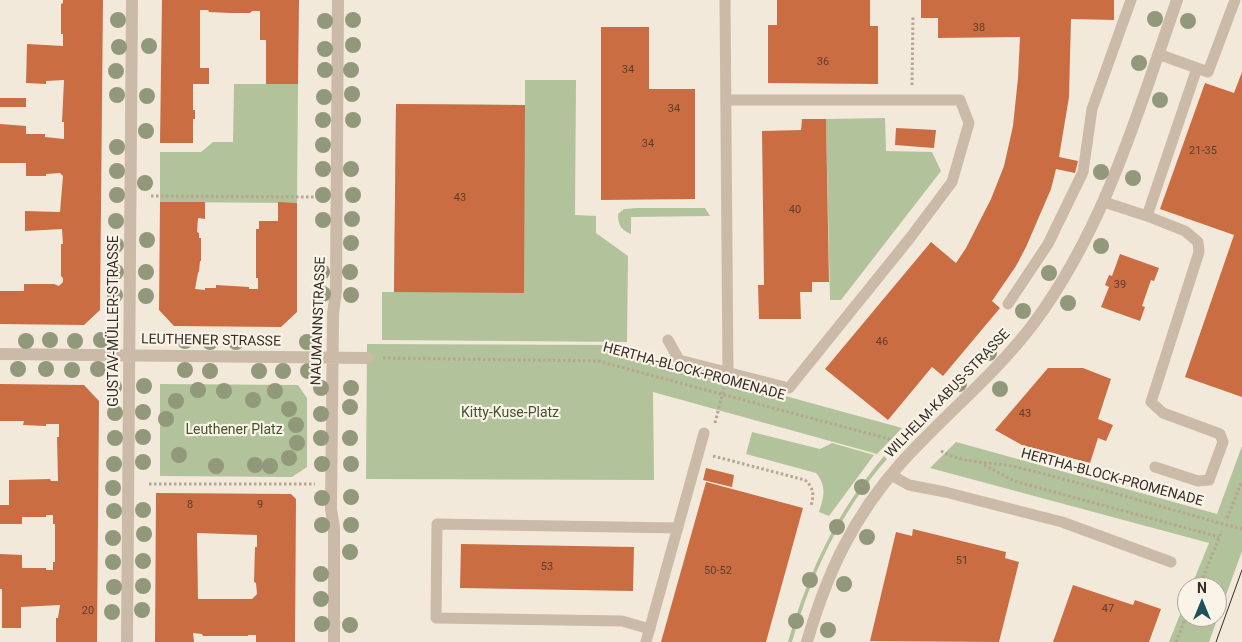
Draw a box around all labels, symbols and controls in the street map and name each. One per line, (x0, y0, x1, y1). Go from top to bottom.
house number: 38 (973, 21, 985, 35)
house number: 36 (817, 55, 829, 69)
house number: 34 (622, 63, 634, 77)
house number: 34 (668, 102, 680, 116)
house number: 34 (642, 137, 654, 151)
house number: 21-35 (1189, 144, 1217, 158)
house number: 43 (454, 191, 466, 205)
house number: 40 (789, 203, 801, 217)
street label: GUSTAV-MÜLLER-STRASSE (106, 235, 122, 407)
street label: NAUMANNSTRASSE (308, 256, 330, 386)
house number: 39 (1114, 278, 1126, 292)
street label: WILHELM-KABUS-STRASSE (882, 326, 1014, 462)
street label: LEUTHENER STRASSE (141, 331, 281, 351)
house number: 46 (876, 335, 888, 349)
street label: HERTHA-BLOCK-PROMENADE (601, 340, 787, 404)
park label: Kitty-Kuse-Platz (461, 405, 559, 421)
house number: 43 (1019, 407, 1031, 421)
park label: Leuthener Platz (185, 422, 283, 438)
street label: HERTHA-BLOCK-PROMENADE (1019, 446, 1205, 510)
house number: 8 (187, 498, 193, 512)
house number: 9 (257, 498, 263, 512)
house number: 51 (956, 554, 968, 568)
house number: 53 (541, 560, 553, 574)
house number: 50-52 (704, 564, 732, 578)
north arrow (1177, 577, 1227, 627)
text: N (1197, 580, 1207, 596)
house number: 47 (1102, 602, 1114, 616)
house number: 20 (82, 604, 94, 618)

